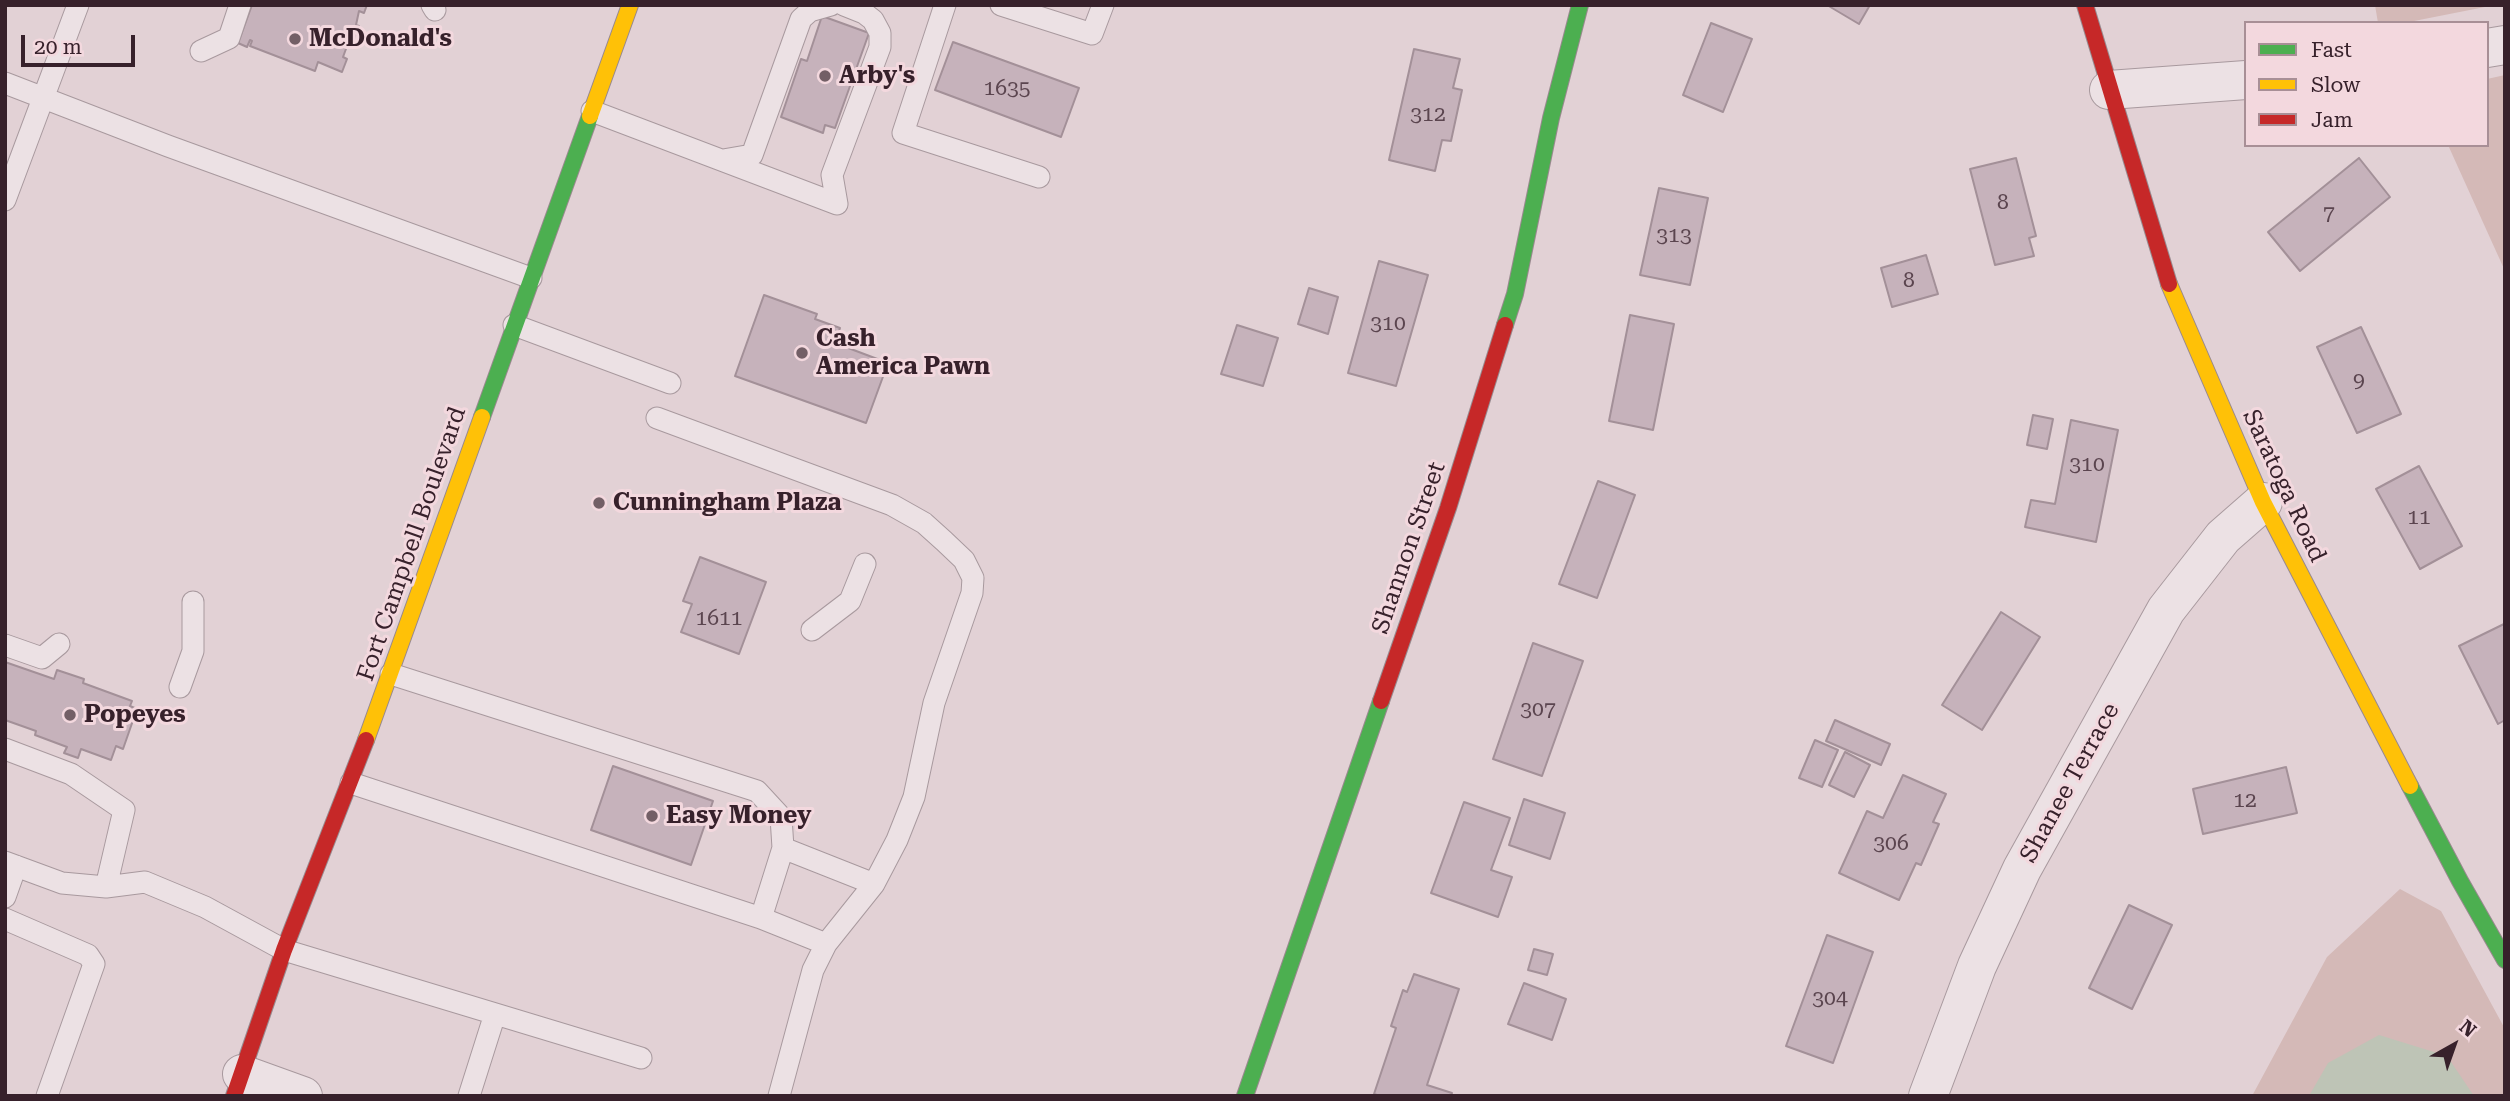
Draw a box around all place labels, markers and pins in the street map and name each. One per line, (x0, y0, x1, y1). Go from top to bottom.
place label: McDonald's (309, 25, 452, 53)
marker: McDonald's (287, 31, 303, 47)
place label: Arby's (839, 62, 915, 90)
marker: Arby's (817, 68, 833, 84)
place label: Cash America Pawn (816, 325, 990, 381)
marker: Cash America Pawn (794, 345, 810, 361)
place label: Cunningham Plaza (613, 489, 841, 517)
marker: Cunningham Plaza (591, 495, 607, 511)
place label: Popeyes (84, 701, 186, 729)
marker: Popeyes (62, 707, 78, 723)
place label: Easy Money (666, 802, 811, 830)
marker: Easy Money (644, 808, 660, 824)

